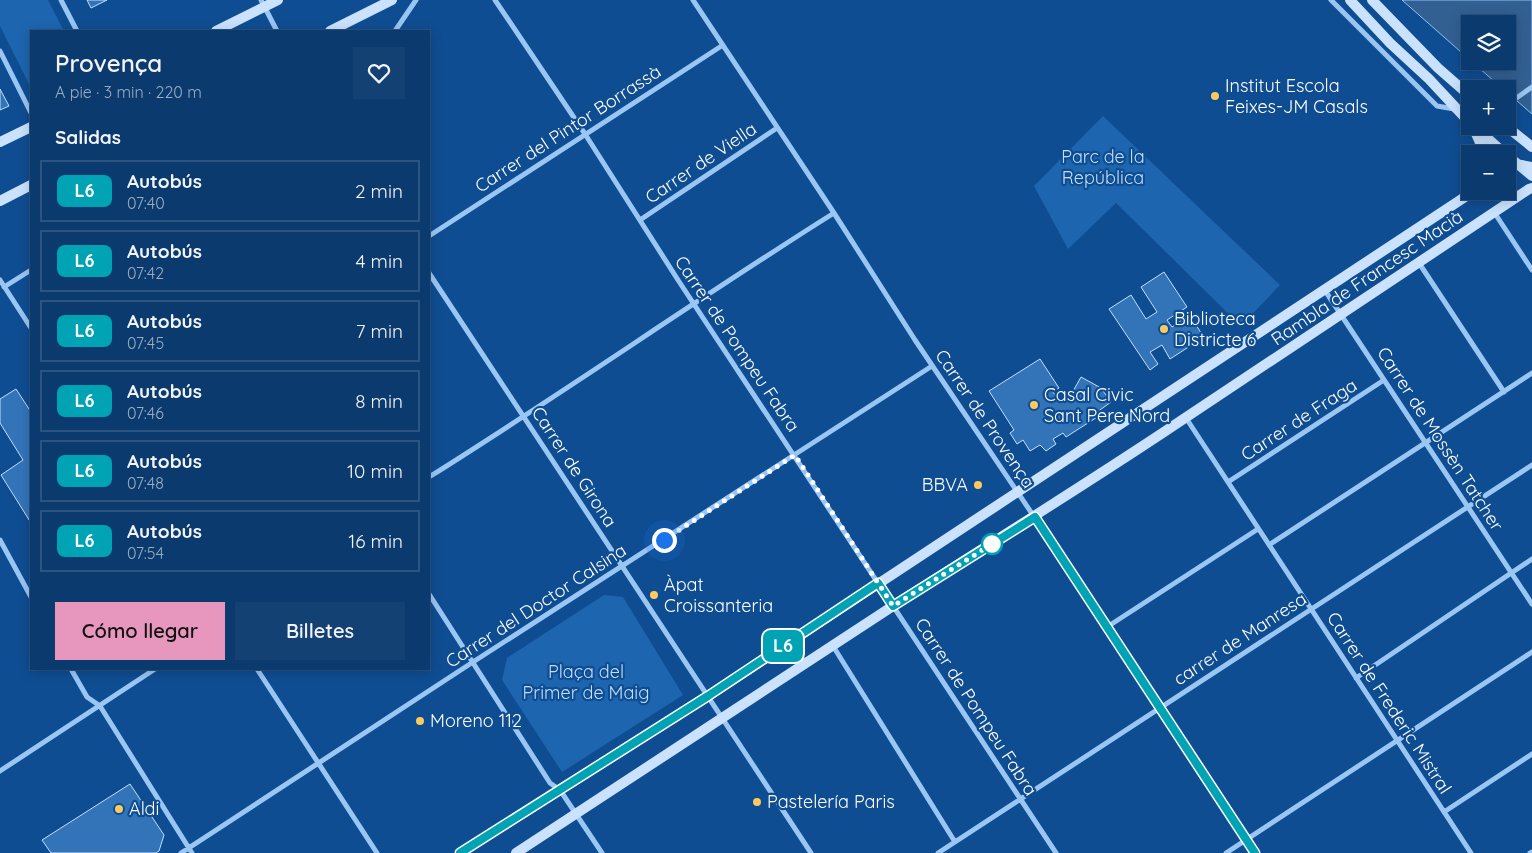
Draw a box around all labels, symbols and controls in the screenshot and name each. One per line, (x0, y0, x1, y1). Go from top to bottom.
map controls (1461, 15, 1516, 200)
button: layers (1461, 15, 1516, 70)
button: heart (353, 47, 405, 99)
text: Provença (55, 48, 162, 78)
street label: Carrer del Pintor Borrassà (470, 60, 665, 197)
place label: Institut Escola Feixes-JM Casals (1225, 74, 1368, 118)
button: + (1461, 80, 1516, 135)
text: A pie · 3 min · 220 m (55, 82, 202, 102)
marker: Institut Escola Feixes-JM Casals (1209, 90, 1221, 102)
street label: Carrer de Viella (641, 117, 761, 208)
text: Salidas (55, 125, 121, 149)
park label: Parc de la República (1061, 145, 1145, 189)
button: − (1461, 145, 1516, 200)
text: Autobús (127, 169, 202, 193)
text: L6 (74, 179, 95, 202)
text: 2 min (355, 179, 403, 203)
text: 07:40 (127, 193, 165, 213)
street label: Rambla de Francesc Macià (1266, 205, 1467, 350)
text: Autobús (127, 239, 202, 263)
text: L6 (74, 249, 95, 272)
text: 4 min (355, 249, 403, 273)
street label: Carrer de Pompeu Fabra (670, 251, 805, 436)
text: 07:42 (127, 263, 164, 283)
place label: Biblioteca Districte 6 (1174, 307, 1257, 351)
text: Autobús (127, 309, 202, 333)
text: L6 (74, 319, 95, 342)
text: 7 min (356, 319, 403, 343)
marker: Biblioteca Districte 6 (1158, 323, 1170, 335)
text: 07:45 (127, 333, 164, 353)
street label: Carrer de Mossèn Tatcher (1372, 342, 1509, 535)
street label: Carrer de Provença (930, 345, 1040, 492)
street label: Carrer de Fraga (1236, 373, 1361, 466)
text: Autobús (127, 379, 202, 403)
place label: Casal Civic Sant Pere Nord (1044, 383, 1170, 427)
text: L6 (74, 389, 95, 412)
text: 8 min (355, 389, 403, 413)
marker: Casal Civic Sant Pere Nord (1028, 399, 1040, 411)
street label: Carrer de Girona (527, 402, 622, 531)
text: 07:46 (127, 403, 164, 423)
text: Autobús (127, 449, 202, 473)
text: L6 (74, 459, 95, 482)
text: 10 min (347, 459, 403, 483)
text: 07:48 (127, 473, 164, 493)
place label: BBVA (922, 473, 968, 496)
marker: BBVA (972, 479, 984, 491)
text: Autobús (127, 519, 202, 543)
your location (652, 528, 677, 553)
text: L6 (74, 529, 95, 552)
text: 16 min (348, 529, 403, 553)
unlabelled marker (981, 533, 1003, 555)
street label: Carrer del Doctor Calsina (441, 539, 630, 673)
text: 07:54 (127, 543, 164, 563)
place label: Àpat Croissanteria (664, 573, 773, 617)
street label: carrer de Manresa (1169, 587, 1311, 690)
marker: Àpat Croissanteria (648, 589, 660, 601)
button: Cómo llegar (55, 602, 225, 660)
button: Billetes (235, 602, 405, 660)
street label: Carrer de Frederic Mistral (1322, 608, 1457, 798)
street label: Carrer de Pompeu Fabra (910, 613, 1043, 800)
line badge: L6 (760, 630, 806, 662)
text: L6 (773, 634, 793, 657)
park label: Plaça del Primer de Maig (523, 660, 649, 704)
place label: Moreno 112 (430, 709, 522, 732)
marker: Moreno 112 (414, 715, 426, 727)
place label: Pastelería Paris (767, 790, 895, 813)
marker: Pastelería Paris (751, 796, 763, 808)
place label: Aldi (129, 797, 159, 820)
marker: Aldi (113, 803, 125, 815)

